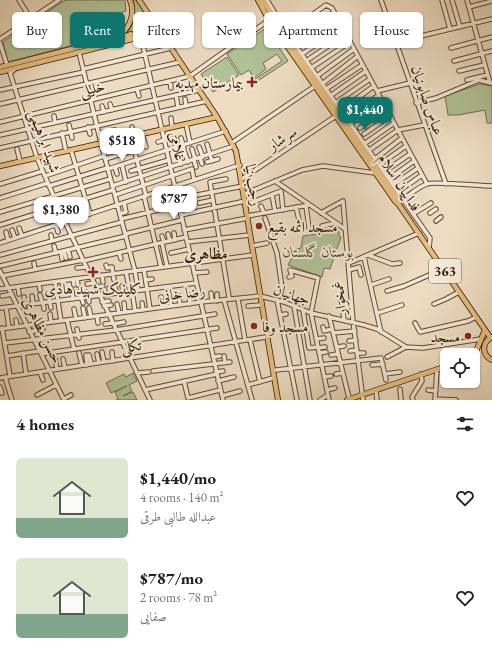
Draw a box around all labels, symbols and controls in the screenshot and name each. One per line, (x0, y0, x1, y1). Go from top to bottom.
chip: Buy (12, 12, 62, 48)
chip: Rent (70, 12, 125, 48)
chip: Filters (133, 12, 194, 48)
chip: New (202, 12, 256, 48)
chip: Apartment (264, 12, 352, 48)
chip: House (360, 12, 423, 48)
street label: عباس صابونیان (407, 63, 449, 137)
place label: بیمارستان مهدیه (175, 73, 244, 93)
street label: خلیلی (77, 76, 107, 102)
marker: بیمارستان مهدیه (246, 76, 258, 88)
pin: $1,440 (332, 97, 398, 131)
text: $1,440 (347, 101, 383, 118)
street label: شهید ابراهیمی (23, 107, 65, 176)
street label: سرشار (262, 121, 301, 157)
pin: $518 (98, 128, 146, 162)
street label: غلامی (165, 130, 191, 162)
text: $518 (109, 132, 135, 149)
street label: فداییان اسلام (371, 149, 426, 217)
street label: رجب نیا (240, 163, 267, 207)
pin: $787 (150, 186, 198, 220)
text: $787 (161, 190, 187, 207)
pin: $1,380 (28, 197, 94, 231)
text: $1,380 (43, 201, 79, 218)
place label: مسجد ائمه بقیع (267, 217, 338, 241)
marker: مسجد ائمه بقیع (254, 221, 264, 231)
park label: بوستان گلستان (282, 242, 354, 261)
district label: مظاهری (184, 243, 228, 264)
road number: 363 (429, 259, 461, 283)
marker: کلینیک شهید هادی (87, 266, 99, 278)
place label: کلینیک شهید هادی (45, 279, 141, 299)
street label: جهانیان (271, 279, 313, 309)
street label: غمخوار (328, 280, 350, 318)
street label: رضا خانی (158, 281, 206, 305)
street label: حسن مظاهری (18, 294, 67, 367)
place label: مسجد وفا (262, 317, 308, 336)
marker: مسجد وفا (249, 321, 259, 331)
place label: مسجد (431, 327, 460, 346)
marker: مسجد (463, 331, 473, 341)
street label: تکلی (119, 335, 143, 359)
map controls (440, 348, 480, 388)
button: locate (440, 348, 480, 388)
text: 4 homes (16, 413, 74, 435)
icon: filters (454, 413, 476, 435)
text: $1,440/mo (140, 467, 216, 489)
icon: home (48, 474, 96, 522)
icon: heart (454, 487, 476, 509)
text: 4 rooms · 140 m² (140, 489, 224, 506)
text: عبدالله طالبی طرقی (140, 508, 216, 525)
text: $787/mo (140, 567, 203, 589)
icon: home (48, 574, 96, 622)
icon: heart (454, 587, 476, 609)
text: 2 rooms · 78 m² (140, 589, 217, 606)
text: صفایی (140, 608, 167, 625)

